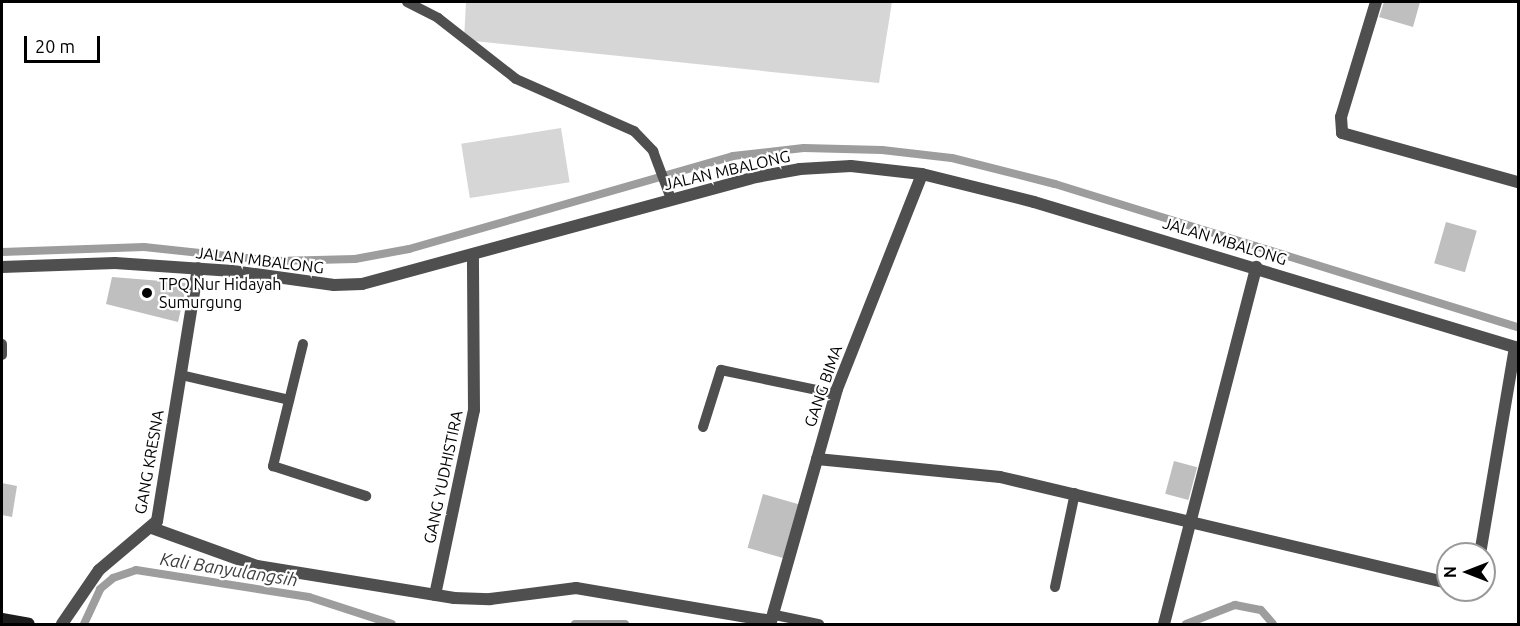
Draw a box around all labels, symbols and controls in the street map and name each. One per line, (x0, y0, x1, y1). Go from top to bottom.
scale bar (27, 24, 104, 62)
text: 20 m (35, 36, 75, 56)
street label: JALAN MBALONG (662, 146, 792, 194)
street label: JALAN MBALONG (1161, 213, 1289, 269)
street label: JALAN MBALONG (195, 243, 325, 277)
place label: TPQ Nur Hidayah Sumurgung (159, 274, 281, 312)
marker: TPQ Nur Hidayah Sumurgung (140, 286, 154, 300)
street label: GANG BIMA (800, 343, 846, 429)
street label: GANG KRESNA (130, 408, 168, 516)
street label: GANG YUDHISTIRA (420, 409, 466, 545)
north arrow (1436, 542, 1496, 602)
water label: Kali Banyulangsih (159, 547, 299, 591)
text: N (1441, 566, 1459, 578)

